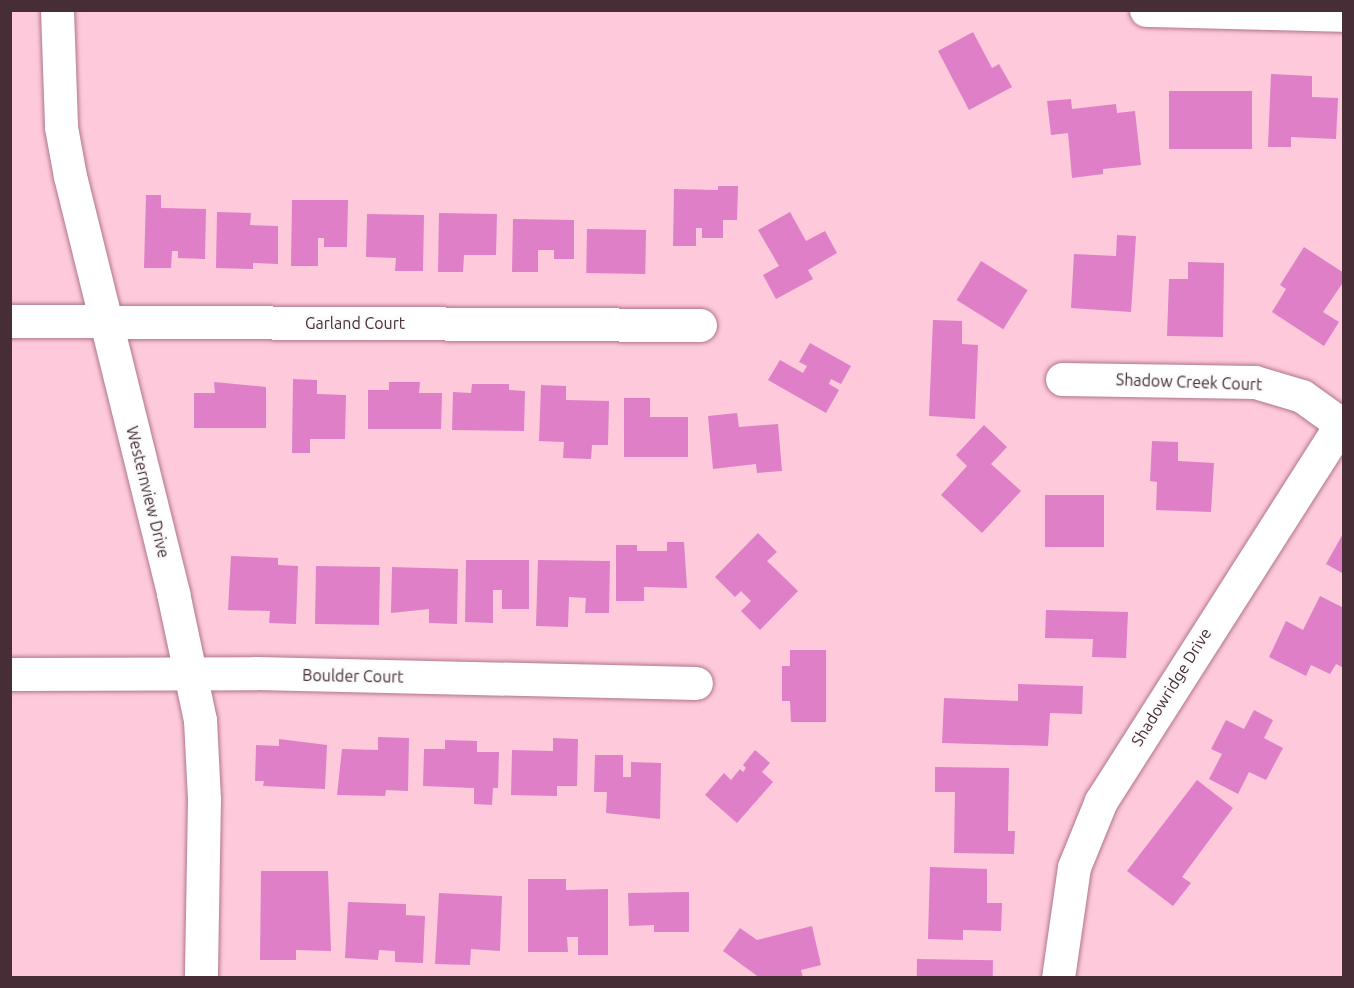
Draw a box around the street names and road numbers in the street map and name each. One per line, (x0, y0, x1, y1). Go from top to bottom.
street label: Garland Court (305, 313, 405, 333)
street label: Shadow Creek Court (1115, 370, 1263, 394)
street label: Westernview Drive (122, 424, 174, 560)
street label: Shadowridge Drive (1127, 624, 1215, 750)
street label: Boulder Court (302, 666, 404, 686)

